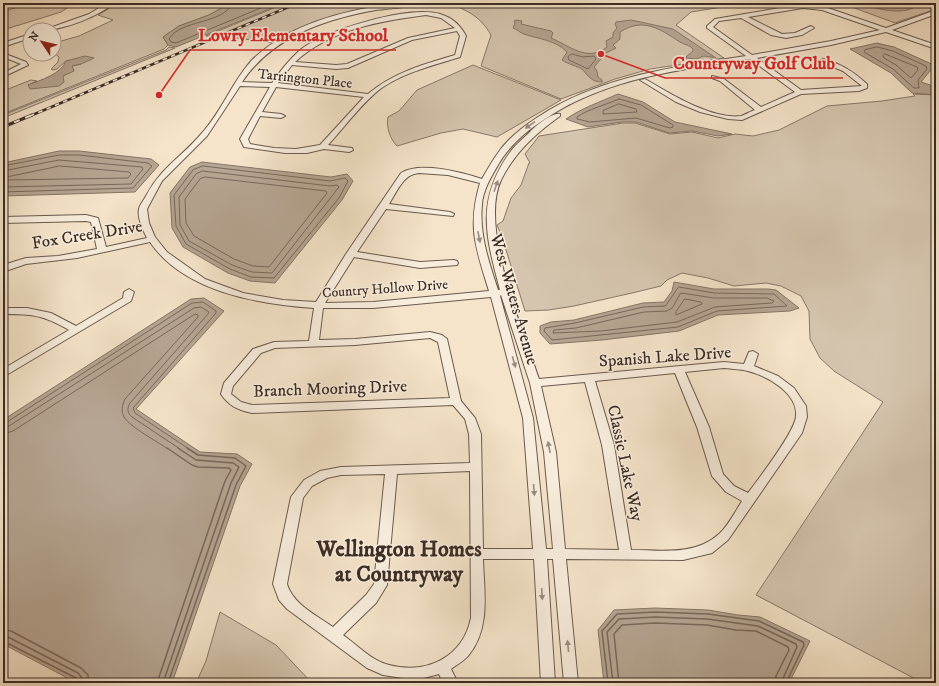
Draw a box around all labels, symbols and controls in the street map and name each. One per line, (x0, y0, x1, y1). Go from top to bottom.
callout: Lowry Elementary School (190, 20, 396, 50)
north arrow (22, 22, 62, 62)
text: Lowry Elementary School (198, 25, 389, 47)
text: N (26, 29, 43, 45)
callout: Countryway Golf Club (665, 48, 843, 78)
text: Countryway Golf Club (673, 53, 836, 75)
street label: Tarrington Place (257, 65, 353, 93)
one-way arrow (525, 121, 535, 129)
one-way arrow (493, 179, 499, 191)
street label: Fox Creek Drive (30, 215, 144, 255)
street label: West Waters Avenue (485, 230, 543, 367)
one-way arrow (476, 231, 482, 244)
street label: Country Hollow Drive (322, 276, 449, 302)
street label: Spanish Lake Drive (598, 341, 732, 373)
one-way arrow (511, 357, 517, 369)
street label: Branch Mooring Drive (253, 375, 407, 403)
street label: Classic Lake Way (602, 403, 648, 524)
one-way arrow (546, 441, 552, 453)
one-way arrow (531, 484, 538, 496)
district label: Wellington Homes at Countryway (316, 536, 482, 588)
one-way arrow (539, 588, 546, 600)
one-way arrow (565, 640, 571, 652)

